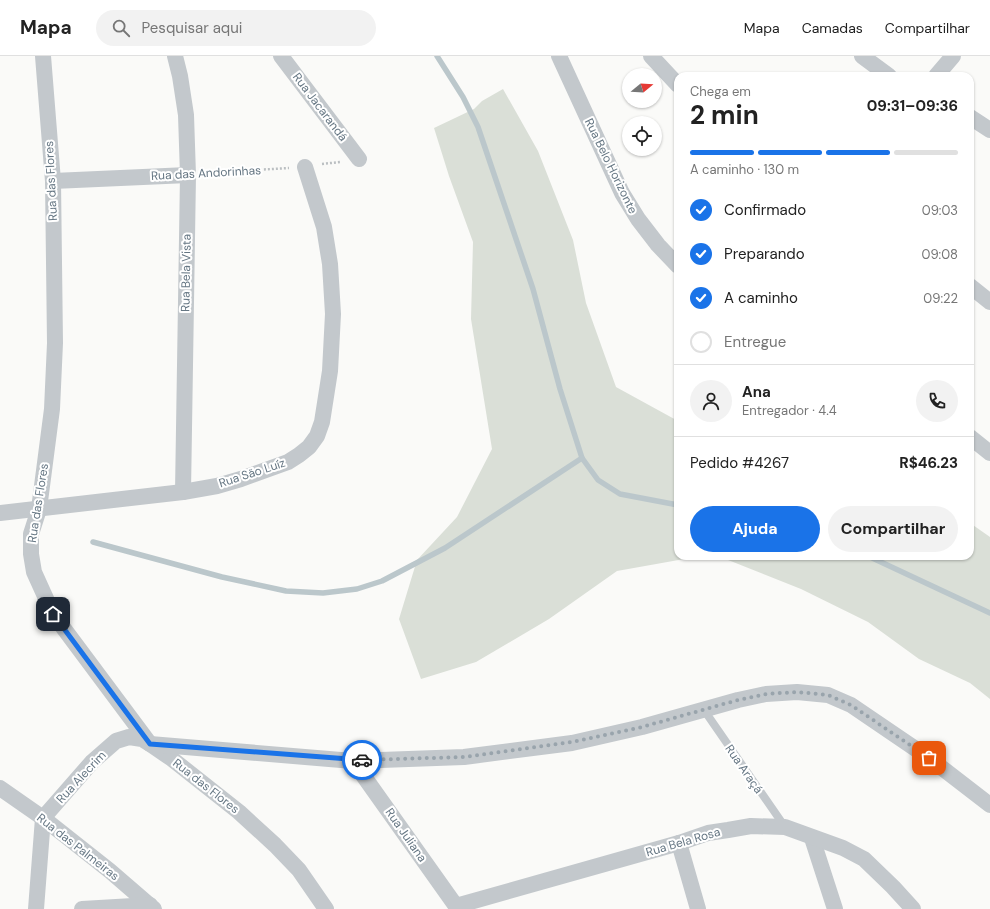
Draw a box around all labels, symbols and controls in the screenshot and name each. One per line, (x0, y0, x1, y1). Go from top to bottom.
search box (96, 10, 376, 46)
text: Mapa (20, 15, 72, 40)
icon: search (110, 17, 132, 39)
text: Pesquisar aqui (142, 18, 242, 38)
text: Mapa (744, 19, 780, 37)
text: Camadas (802, 19, 863, 37)
text: Compartilhar (885, 19, 970, 37)
north arrow (622, 68, 662, 108)
map controls (622, 68, 662, 156)
street label: Rua Jacarandá (289, 70, 351, 144)
text: Chega em (690, 83, 751, 100)
text: 09:31–09:36 (867, 96, 958, 116)
text: 2 min (690, 98, 759, 132)
street label: Rua Belo Horizonte (581, 116, 641, 217)
button: locate (622, 116, 662, 156)
street label: Rua das Flores (41, 141, 61, 221)
text: A caminho · 130 m (690, 161, 799, 178)
street label: Rua das Andorinhas (151, 162, 261, 184)
icon: check (690, 199, 712, 221)
text: Confirmado (724, 200, 806, 220)
text: 09:03 (922, 202, 958, 219)
street label: Rua Bela Vista (177, 234, 195, 312)
icon: check (690, 243, 712, 265)
text: Preparando (724, 244, 805, 264)
text: 09:08 (922, 246, 958, 263)
icon: check (690, 287, 712, 309)
text: A caminho (724, 288, 798, 308)
text: 09:22 (923, 290, 958, 307)
text: Entregue (724, 332, 786, 352)
button: person (690, 380, 732, 422)
button: phone (916, 380, 958, 422)
text: Ana (742, 382, 771, 402)
text: Entregador · 4.4 (742, 402, 837, 419)
text: Pedido #4267 (690, 453, 789, 473)
text: R$46.23 (899, 453, 958, 473)
street label: Rua São Luíz (217, 455, 287, 491)
street label: Rua das Flores (24, 462, 52, 544)
button: Ajuda (690, 506, 820, 552)
button: Compartilhar (828, 506, 958, 552)
pin (36, 597, 70, 631)
icon: home (42, 603, 64, 625)
courier (342, 740, 382, 780)
street label: Rua Araçá (721, 741, 767, 797)
pin (912, 741, 946, 775)
street label: Rua Alecrim (53, 747, 109, 807)
icon: bag (918, 747, 940, 769)
icon: car (351, 749, 373, 771)
street label: Rua das Flores (169, 755, 243, 817)
street label: Rua Juliana (382, 805, 430, 865)
street label: Rua das Palmeiras (34, 810, 122, 884)
street label: Rua Bela Rosa (644, 824, 722, 860)

